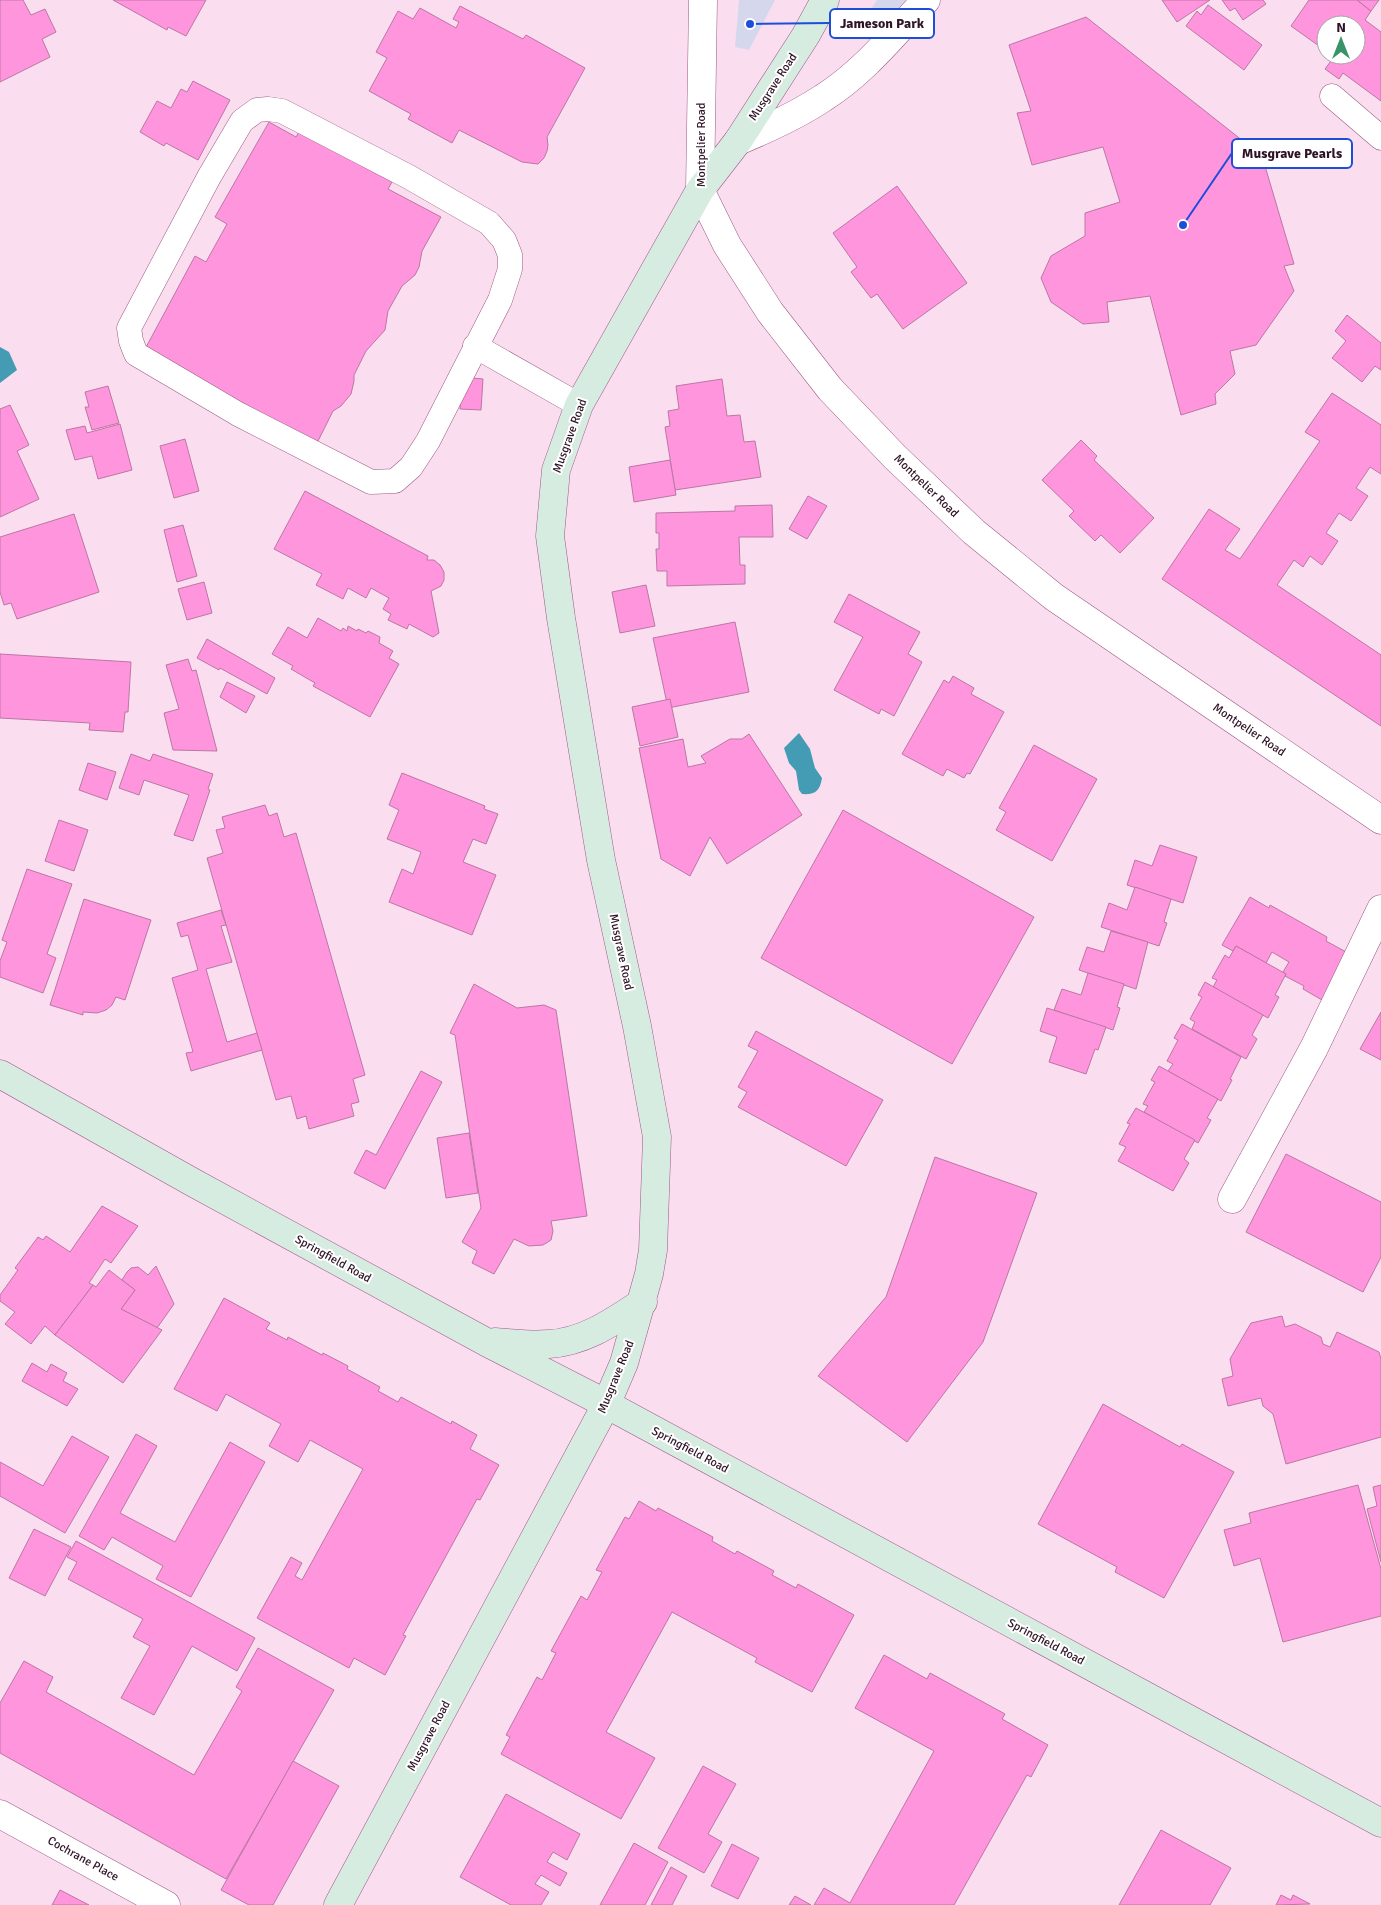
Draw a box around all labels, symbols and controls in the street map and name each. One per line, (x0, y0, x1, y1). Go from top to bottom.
callout: Jameson Park (830, 9, 934, 38)
text: Jameson Park (840, 15, 925, 32)
north arrow (1316, 15, 1366, 65)
text: N (1336, 19, 1346, 36)
street label: Musgrave Road (746, 50, 800, 124)
street label: Montpelier Road (694, 103, 709, 187)
callout: Musgrave Pearls (1232, 139, 1352, 168)
text: Musgrave Pearls (1242, 145, 1342, 162)
street label: Musgrave Road (550, 397, 590, 475)
street label: Montpelier Road (890, 451, 962, 521)
street label: Montpelier Road (1210, 700, 1288, 760)
street label: Musgrave Road (606, 912, 636, 992)
street label: Springfield Road (292, 1232, 374, 1286)
street label: Musgrave Road (594, 1338, 638, 1416)
street label: Springfield Road (649, 1423, 731, 1477)
street label: Springfield Road (1005, 1615, 1087, 1669)
street label: Musgrave Road (404, 1698, 454, 1774)
street label: Cochrane Place (45, 1833, 121, 1885)

